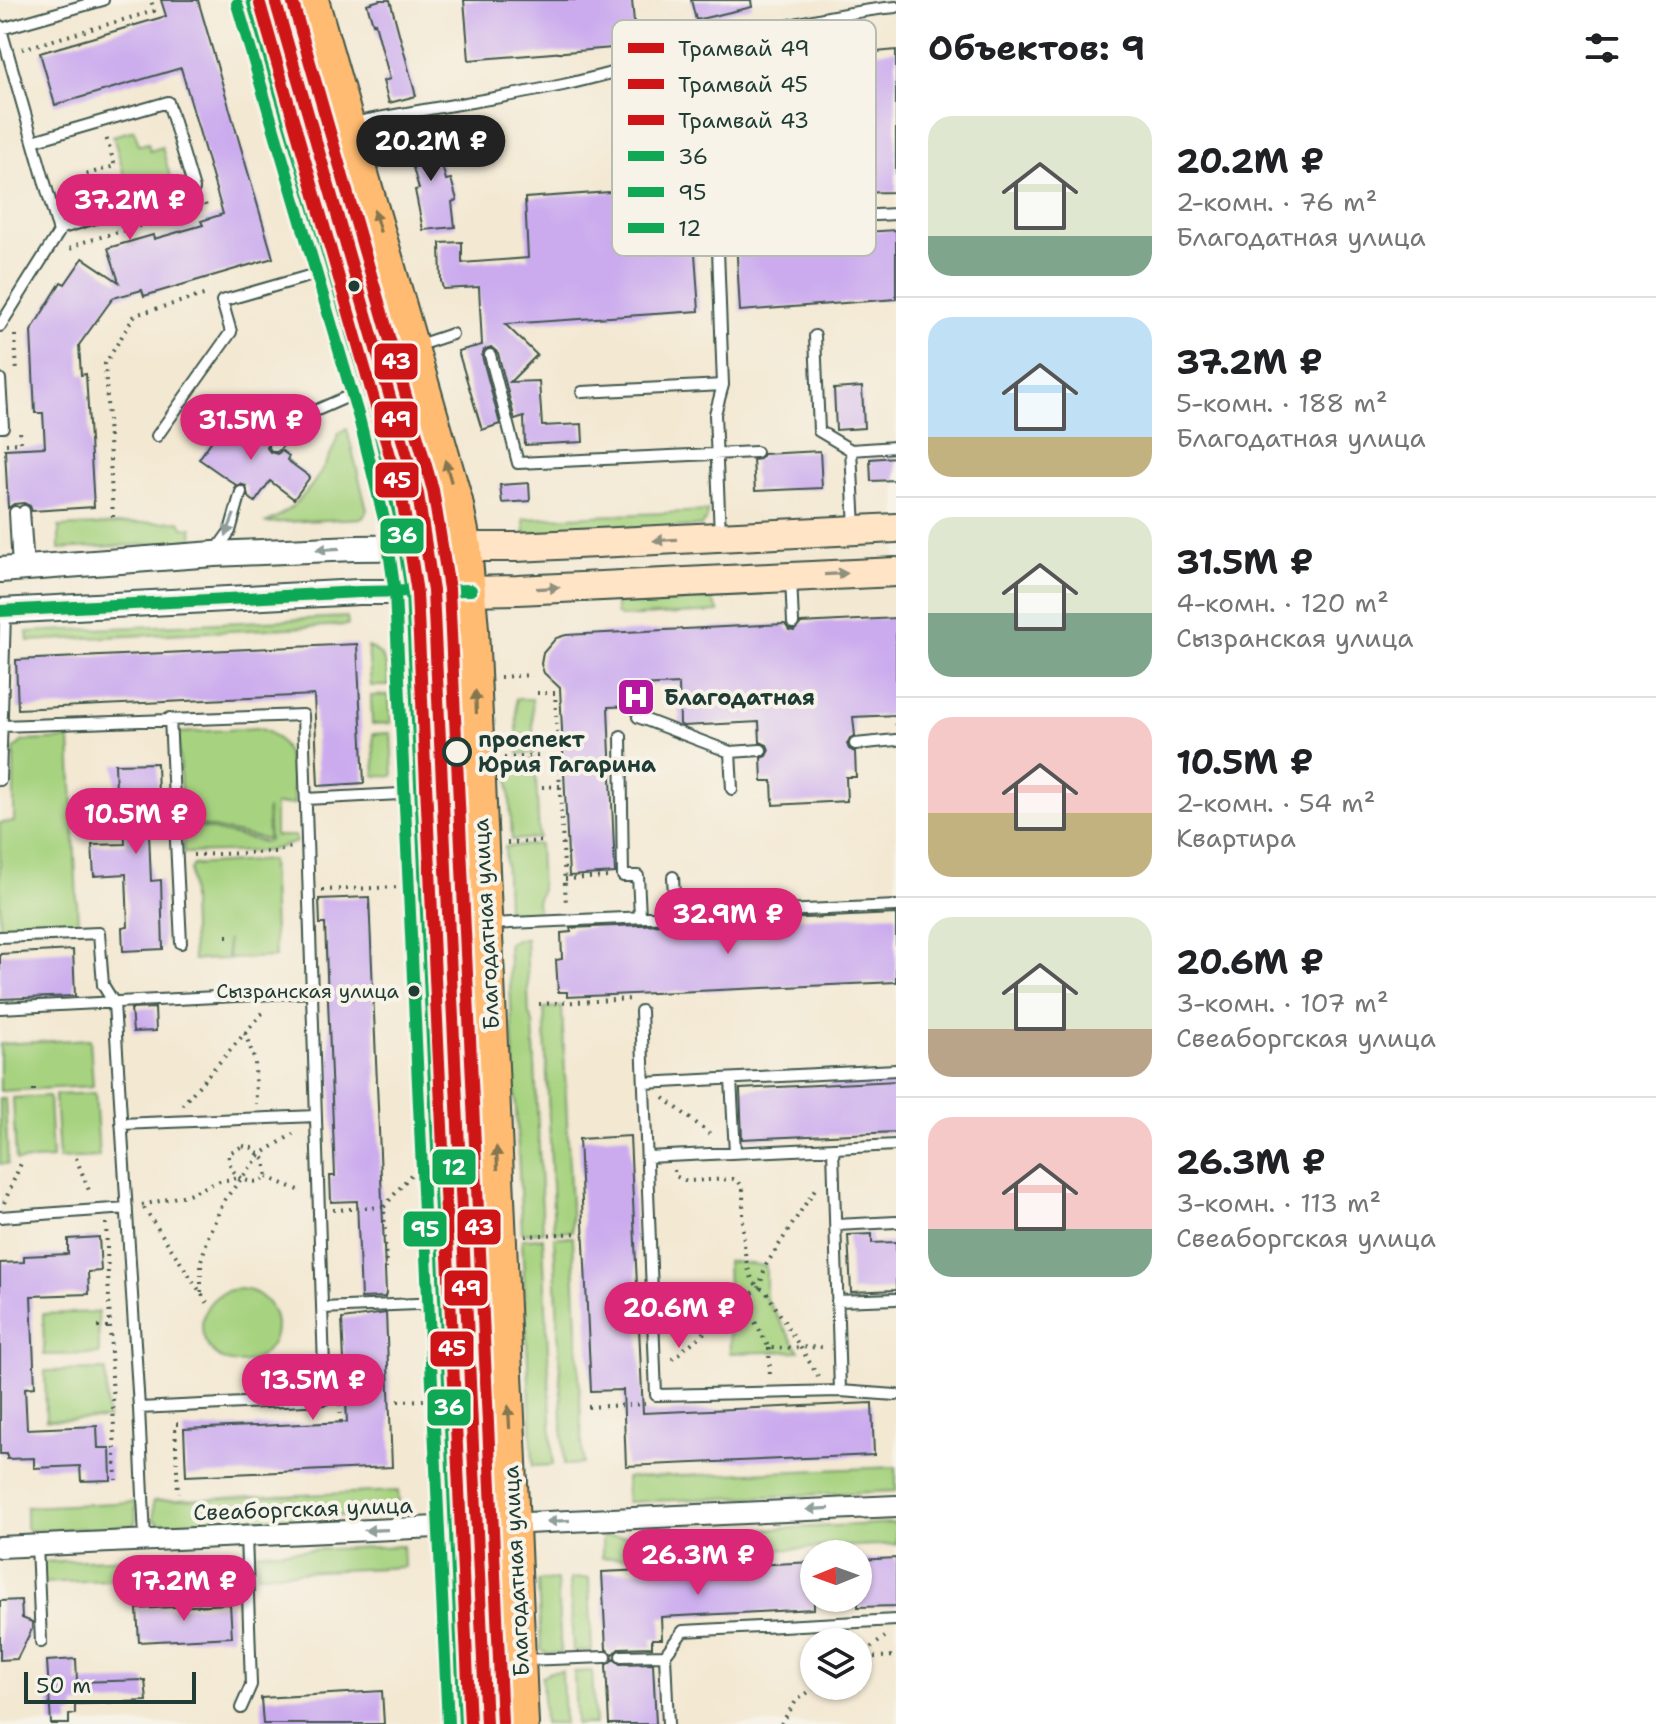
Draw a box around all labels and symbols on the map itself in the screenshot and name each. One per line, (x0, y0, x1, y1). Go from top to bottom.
legend (612, 20, 876, 256)
text: Трамвай 49 (678, 34, 810, 63)
text: Трамвай 45 (678, 70, 808, 99)
text: Трамвай 43 (678, 106, 809, 135)
pin: 20.2M ₽ (357, 115, 505, 183)
text: 36 (678, 142, 708, 171)
pin: 37.2M ₽ (56, 174, 204, 242)
text: 95 (678, 178, 707, 207)
one-way arrow (370, 208, 383, 232)
text: 12 (678, 214, 701, 243)
unlabelled marker (346, 278, 362, 294)
line badge: 43 (373, 342, 419, 381)
text: 43 (381, 347, 411, 376)
pin: 31.5M ₽ (177, 394, 325, 462)
line badge: 49 (373, 400, 419, 439)
text: 49 (381, 405, 411, 434)
one-way arrow (441, 459, 454, 483)
line badge: 45 (374, 461, 420, 499)
text: 45 (383, 466, 411, 495)
one-way arrow (223, 513, 236, 537)
line badge: 36 (379, 517, 425, 555)
text: 36 (387, 521, 417, 550)
one-way arrow (652, 533, 677, 546)
one-way arrow (315, 542, 340, 555)
one-way arrow (824, 568, 849, 581)
one-way arrow (536, 582, 561, 595)
hospital icon: Благодатная (615, 676, 657, 718)
place label: Благодатная (664, 683, 815, 712)
one-way arrow (470, 689, 483, 714)
place label: проспект Юрия Гагарина (478, 725, 656, 779)
marker: проспект Юрия Гагарина (443, 738, 471, 766)
pin: 10.5M ₽ (62, 788, 210, 856)
street label: Благодатная улица (466, 817, 506, 1030)
pin: 32.9M ₽ (654, 888, 802, 956)
place label: Сызранская улица (216, 978, 400, 1004)
marker: Сызранская улица (406, 983, 422, 999)
one-way arrow (490, 1145, 503, 1170)
line badge: 12 (431, 1148, 477, 1186)
text: 12 (442, 1153, 466, 1182)
line badge: 43 (456, 1208, 502, 1246)
line badge: 95 (402, 1210, 448, 1248)
text: 43 (464, 1213, 494, 1242)
text: 95 (410, 1215, 440, 1244)
line badge: 49 (443, 1269, 489, 1307)
text: 49 (451, 1274, 481, 1303)
pin: 20.6M ₽ (605, 1282, 753, 1350)
line badge: 45 (429, 1330, 475, 1368)
text: 45 (438, 1334, 466, 1363)
pin: 13.5M ₽ (239, 1354, 387, 1422)
line badge: 36 (426, 1388, 472, 1427)
text: 36 (434, 1393, 464, 1422)
one-way arrow (502, 1404, 515, 1429)
street label: Благодатная улица (496, 1464, 536, 1677)
street label: Свеаборгская улица (193, 1491, 414, 1527)
one-way arrow (805, 1503, 830, 1516)
one-way arrow (545, 1515, 570, 1528)
one-way arrow (363, 1523, 388, 1536)
pin: 26.3M ₽ (624, 1529, 772, 1597)
north arrow (800, 1540, 872, 1612)
pin: 17.2M ₽ (110, 1555, 258, 1623)
scale bar (24, 1668, 196, 1704)

